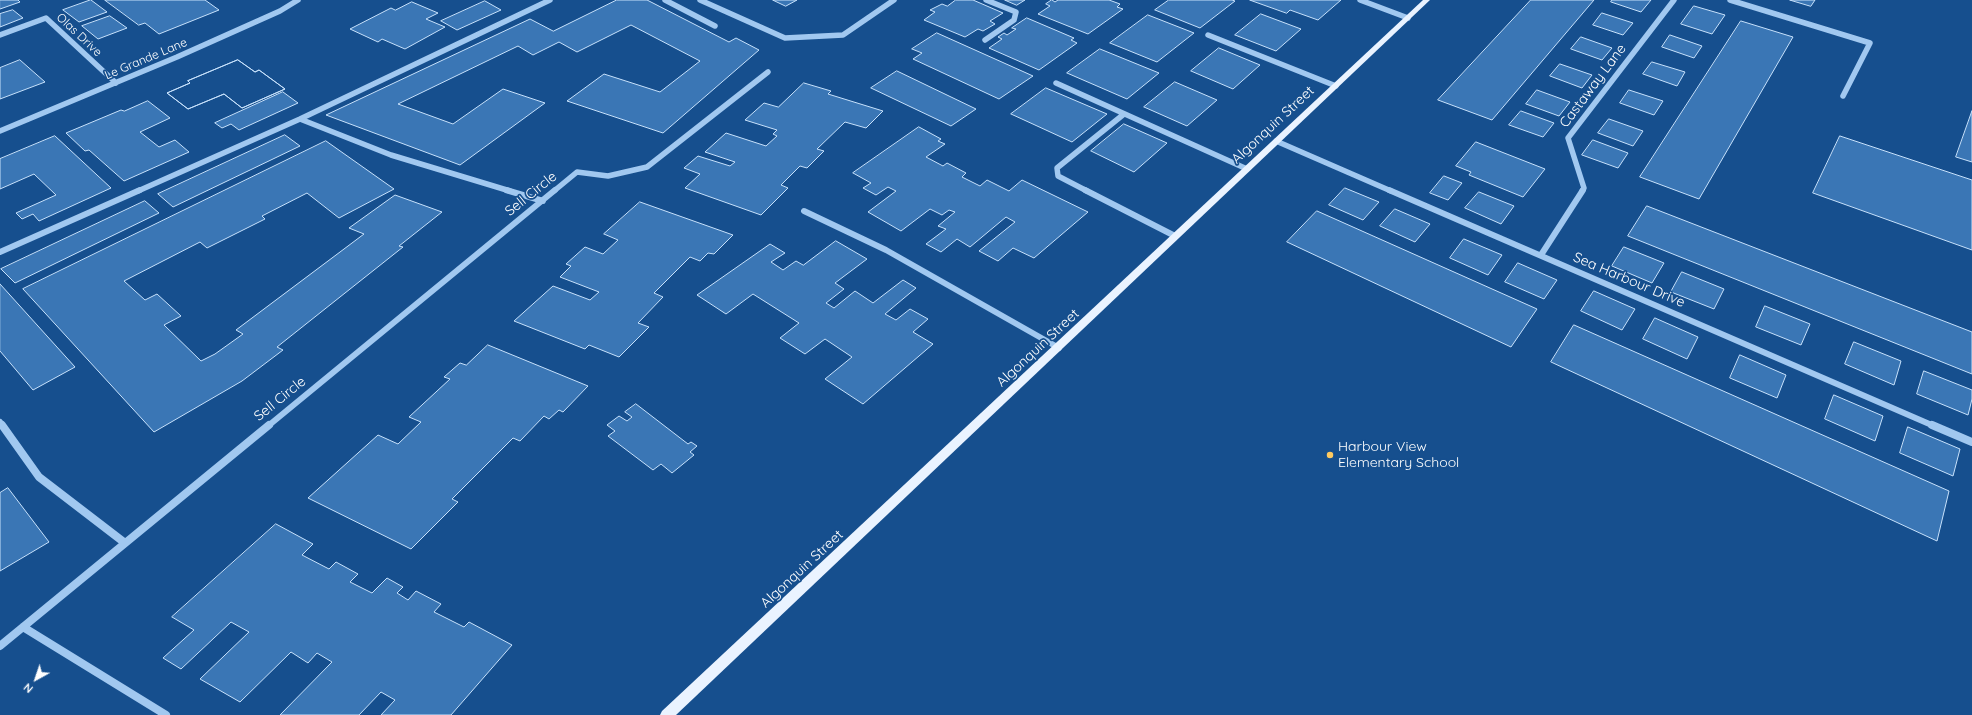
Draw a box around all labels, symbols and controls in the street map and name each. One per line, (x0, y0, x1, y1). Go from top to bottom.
street label: Olas Drive (53, 10, 105, 60)
street label: Le Grande Lane (103, 35, 189, 83)
street label: Castaway Lane (1556, 41, 1630, 131)
street label: Algonquin Street (1228, 82, 1318, 168)
street label: Sell Circle (502, 168, 560, 220)
street label: Sea Harbour Drive (1571, 249, 1687, 311)
street label: Algonquin Street (993, 305, 1083, 391)
street label: Sell Circle (251, 373, 309, 425)
place label: Harbour View Elementary School (1338, 439, 1459, 472)
marker: Harbour View Elementary School (1325, 450, 1335, 460)
street label: Algonquin Street (757, 526, 847, 612)
north arrow (16, 659, 56, 699)
text: N (21, 680, 36, 696)

